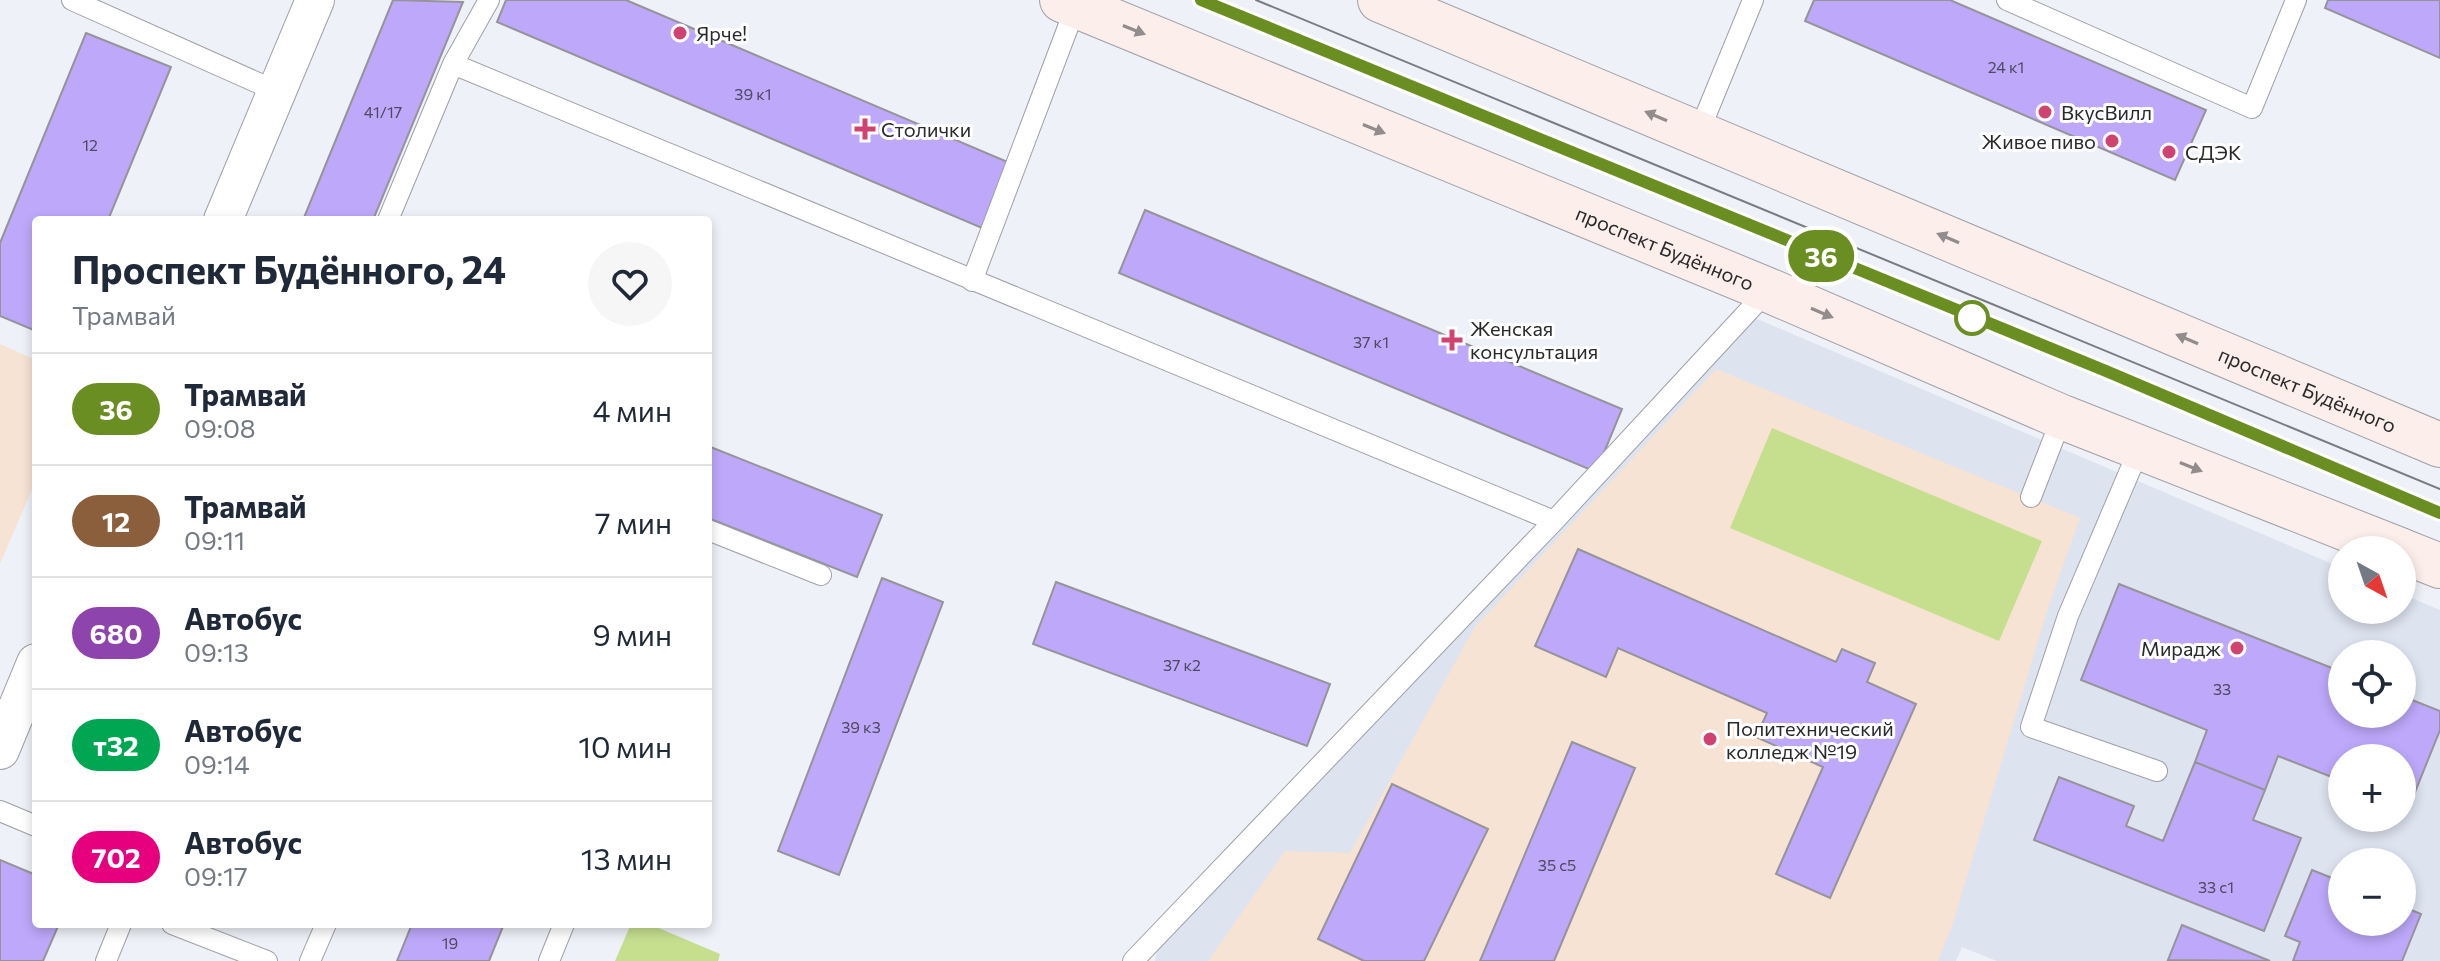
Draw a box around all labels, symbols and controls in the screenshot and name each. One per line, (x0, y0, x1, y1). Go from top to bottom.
place label: Ярче! (696, 21, 747, 45)
one-way arrow (1122, 23, 1146, 36)
marker: Ярче! (671, 24, 689, 42)
house number: 24 к1 (1988, 57, 2024, 76)
house number: 39 к1 (734, 84, 772, 103)
place label: ВкусВилл (2061, 100, 2152, 124)
house number: 41/17 (364, 102, 402, 121)
marker: ВкусВилл (2036, 103, 2054, 121)
one-way arrow (1644, 109, 1668, 122)
place label: Столички (881, 117, 971, 141)
marker: Столички (856, 120, 874, 138)
one-way arrow (1362, 122, 1386, 135)
place label: Живое пиво (1982, 129, 2096, 153)
marker: Живое пиво (2103, 132, 2121, 150)
house number: 12 (82, 135, 98, 154)
place label: СДЭК (2185, 140, 2242, 164)
marker: СДЭК (2160, 143, 2178, 161)
street label: проспект Будённого (1573, 200, 1758, 295)
line badge: 36 (1785, 230, 1857, 282)
one-way arrow (1936, 232, 1960, 245)
text: 36 (1804, 239, 1838, 273)
button: heart (588, 242, 672, 326)
text: Проспект Будённого, 24 (72, 245, 506, 292)
text: Трамвай (72, 299, 176, 330)
unlabelled marker (1955, 301, 1989, 335)
one-way arrow (1810, 307, 1834, 320)
place label: Женская консультация (1470, 316, 1598, 363)
marker: Женская консультация (1441, 329, 1463, 351)
house number: 37 к1 (1353, 332, 1389, 351)
one-way arrow (2175, 332, 2199, 345)
street label: проспект Будённого (2215, 342, 2400, 437)
text: Трамвай (184, 375, 307, 412)
text: 4 мин (593, 391, 672, 428)
text: 36 (99, 392, 133, 426)
text: 09:08 (184, 412, 256, 443)
one-way arrow (2179, 461, 2203, 474)
text: Трамвай (184, 487, 307, 524)
text: 7 мин (595, 503, 672, 540)
text: 12 (102, 504, 130, 538)
text: 09:11 (184, 524, 245, 555)
north arrow (2328, 536, 2416, 624)
map controls (2328, 536, 2416, 936)
text: Автобус (184, 599, 302, 636)
text: 9 мин (592, 615, 672, 652)
text: 680 (89, 616, 143, 650)
text: 09:13 (184, 636, 249, 667)
place label: Мирадж (2141, 636, 2221, 660)
marker: Мирадж (2228, 639, 2246, 657)
button: locate (2328, 640, 2416, 728)
house number: 37 к2 (1163, 655, 1201, 674)
house number: 33 (2213, 679, 2231, 698)
text: Автобус (184, 711, 302, 748)
place label: Политехнический колледж №19 (1726, 716, 1894, 763)
house number: 39 к3 (841, 717, 881, 736)
text: 10 мин (578, 727, 672, 764)
text: т32 (93, 728, 139, 762)
marker: Политехнический колледж №19 (1701, 730, 1719, 748)
button: + (2328, 744, 2416, 832)
text: 09:14 (184, 748, 250, 779)
text: Автобус (184, 823, 302, 860)
text: 13 мин (581, 839, 672, 876)
text: 702 (91, 840, 141, 874)
button: − (2328, 848, 2416, 936)
house number: 35 c5 (1538, 855, 1576, 874)
text: 09:17 (184, 860, 248, 891)
house number: 33 с1 (2198, 877, 2234, 896)
house number: 19 (442, 933, 458, 952)

